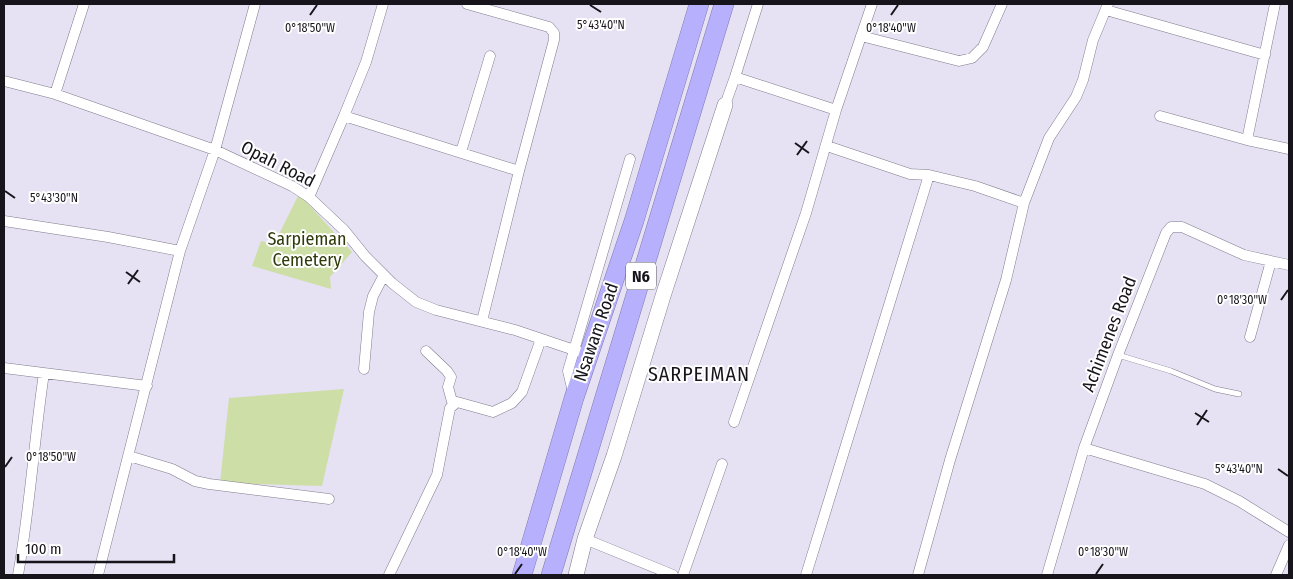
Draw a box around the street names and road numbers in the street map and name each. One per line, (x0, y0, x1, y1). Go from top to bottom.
street label: Opah Road (237, 136, 319, 192)
road number: N6 (626, 262, 656, 290)
street label: Achimenes Road (1077, 273, 1141, 395)
street label: Nsawam Road (569, 280, 623, 384)

